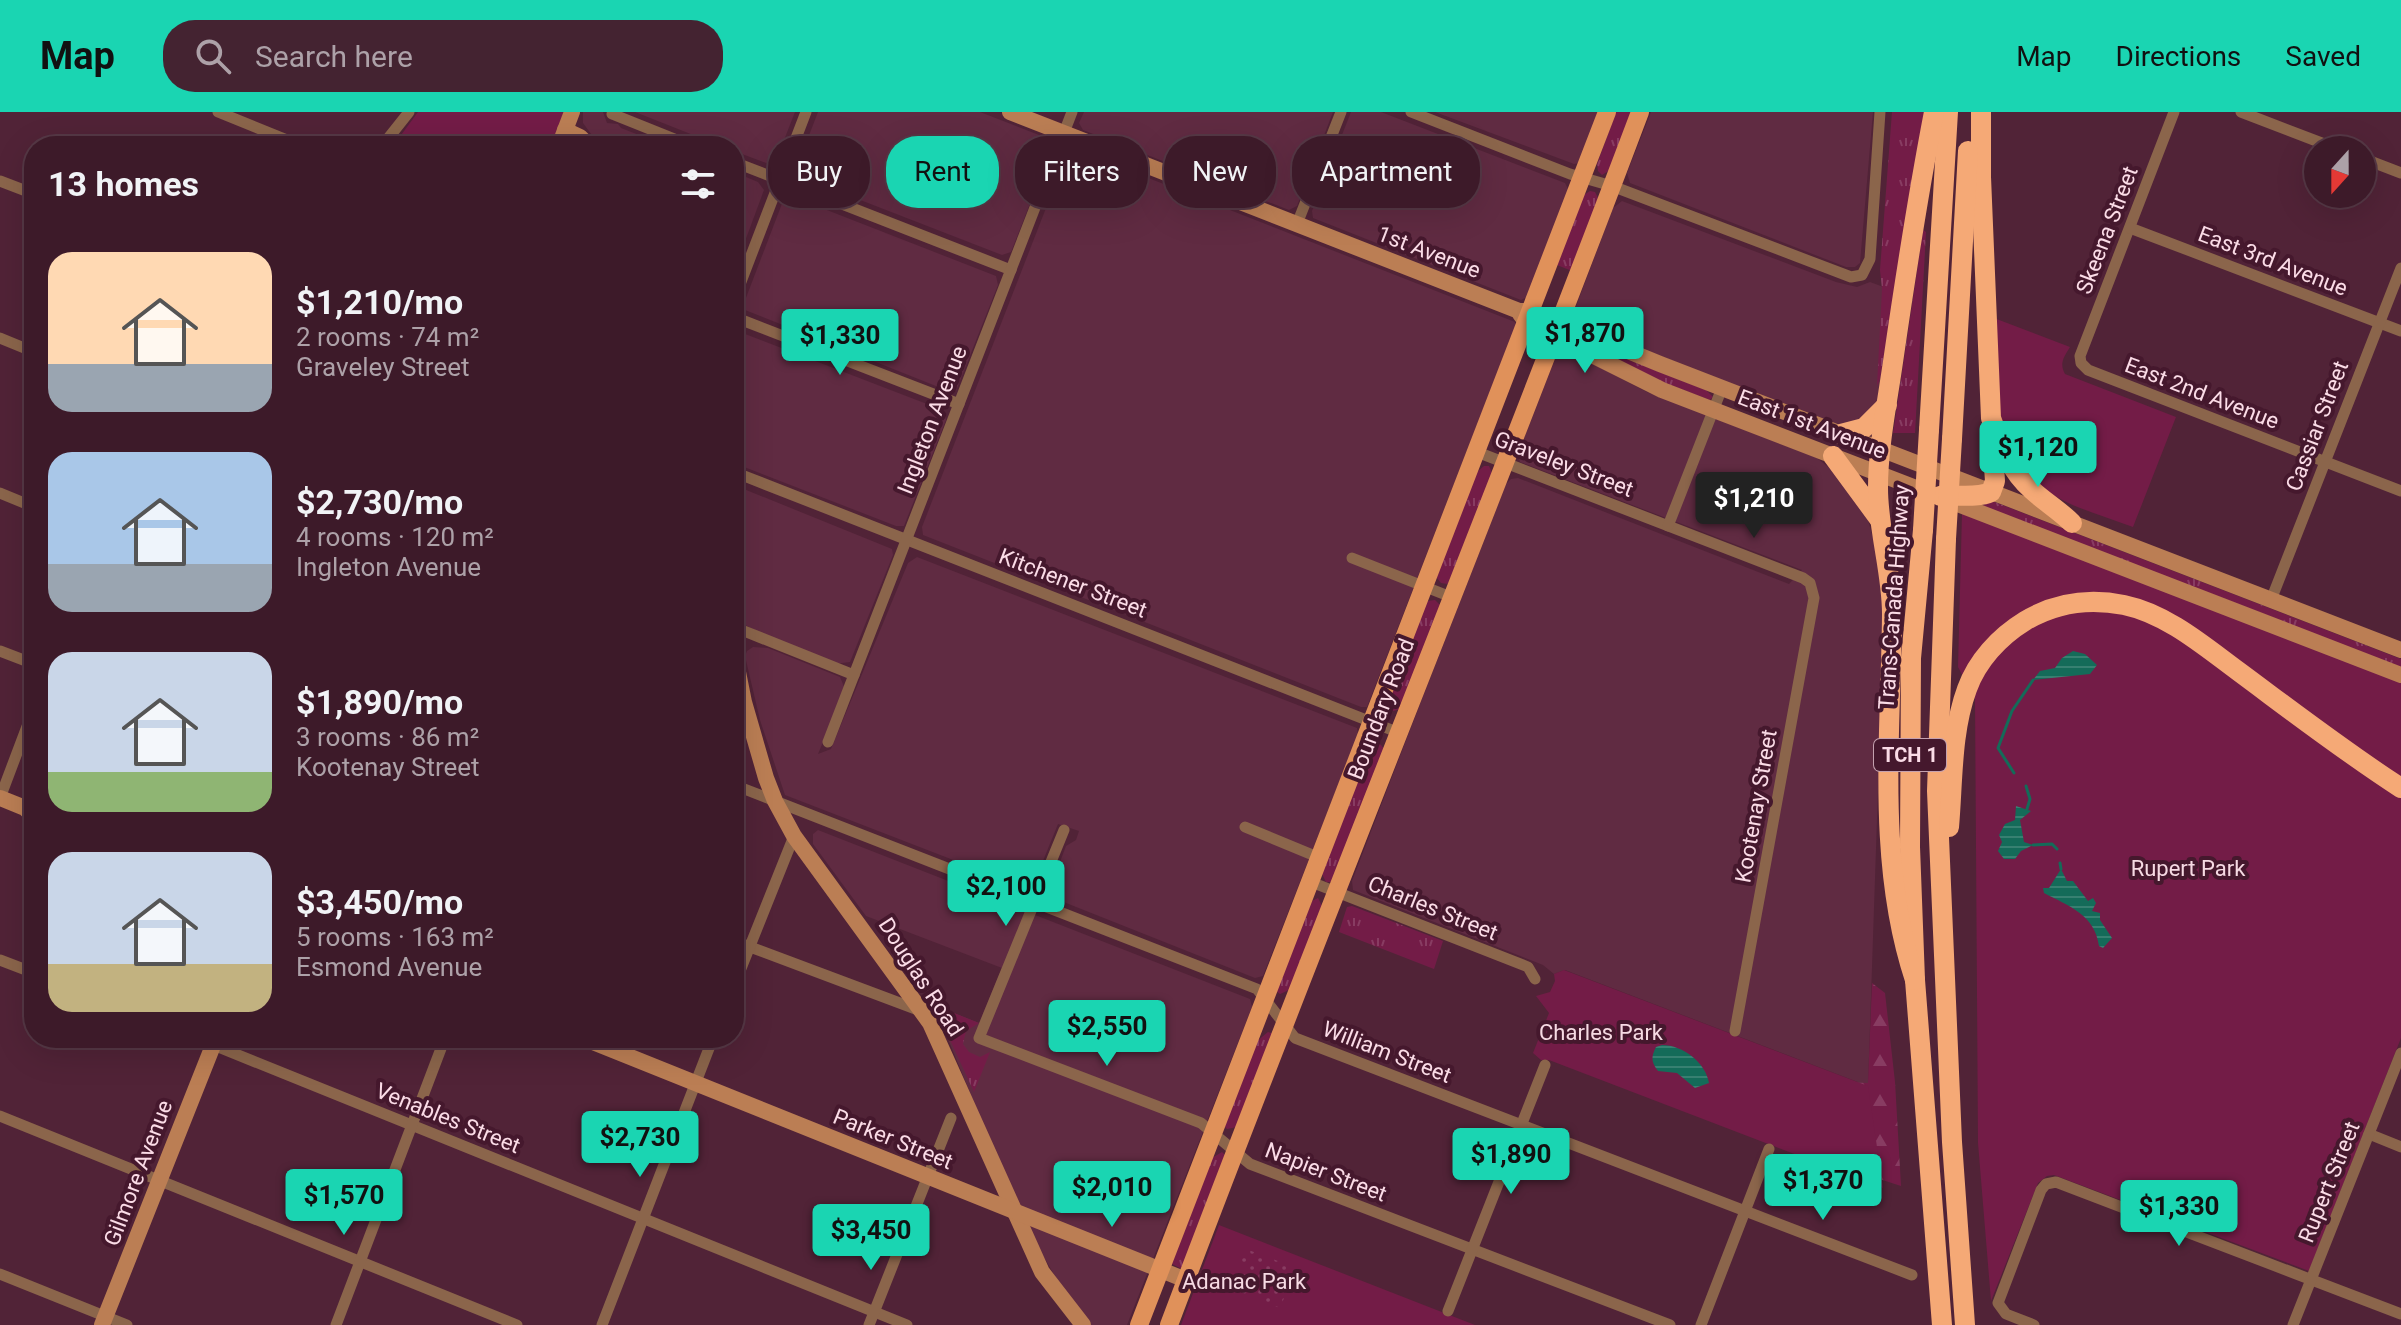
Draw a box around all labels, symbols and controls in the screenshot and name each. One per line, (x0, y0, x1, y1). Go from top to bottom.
search box (163, 20, 723, 92)
text: Map (40, 34, 115, 78)
icon: search (191, 34, 235, 78)
text: Search here (255, 39, 413, 74)
text: Map (2016, 40, 2072, 73)
text: Directions (2116, 40, 2241, 73)
text: Saved (2285, 40, 2361, 73)
chip: Buy (768, 136, 870, 208)
chip: Rent (886, 136, 999, 208)
chip: Filters (1015, 136, 1148, 208)
chip: New (1164, 136, 1276, 208)
chip: Apartment (1292, 136, 1480, 208)
north arrow (2304, 136, 2376, 208)
map controls (2304, 136, 2376, 208)
icon: filters (676, 162, 720, 206)
street label: Skeena Street (2071, 163, 2143, 297)
text: 13 homes (48, 164, 199, 204)
street label: 1st Avenue (1374, 221, 1484, 283)
street label: East 3rd Avenue (2195, 221, 2351, 301)
text: $1,210/mo (296, 282, 463, 322)
icon: home (112, 284, 208, 380)
pin: $1,870 (1520, 307, 1650, 375)
pin: $1,330 (775, 309, 905, 377)
text: $1,870 (1545, 318, 1625, 348)
text: $1,330 (800, 320, 880, 350)
text: 2 rooms · 74 m² (296, 322, 479, 352)
street label: Ingleton Avenue (892, 342, 972, 498)
text: Graveley Street (296, 352, 469, 382)
street label: East 2nd Avenue (2122, 352, 2282, 434)
street label: Cassiar Street (2281, 357, 2353, 495)
street label: East 1st Avenue (1734, 384, 1890, 464)
pin: $1,120 (1973, 421, 2103, 489)
street label: Graveley Street (1491, 426, 1637, 502)
text: $1,120 (1998, 432, 2078, 462)
pin: $1,210 (1689, 472, 1819, 540)
text: $2,730/mo (296, 482, 463, 522)
text: $1,210 (1714, 483, 1794, 513)
street label: Trans-Canada Highway (1874, 483, 1914, 710)
icon: home (112, 484, 208, 580)
text: 4 rooms · 120 m² (296, 522, 494, 552)
street label: Kitchener Street (996, 543, 1150, 623)
text: Ingleton Avenue (296, 552, 481, 582)
street label: Boundary Road (1343, 635, 1419, 783)
text: $1,890/mo (296, 682, 463, 722)
icon: home (112, 684, 208, 780)
text: 3 rooms · 86 m² (296, 722, 479, 752)
street label: Kootenay Street (1730, 727, 1782, 885)
road number: TCH 1 (1874, 739, 1946, 771)
text: Kootenay Street (296, 752, 480, 782)
park label: Rupert Park (2131, 856, 2246, 881)
pin: $2,100 (941, 860, 1071, 928)
text: $2,100 (966, 871, 1046, 901)
street label: Charles Street (1364, 871, 1502, 945)
text: $3,450/mo (296, 882, 463, 922)
icon: home (112, 884, 208, 980)
street label: Douglas Road (873, 913, 969, 1041)
text: 5 rooms · 163 m² (296, 922, 494, 952)
text: Esmond Avenue (296, 952, 482, 982)
pin: $2,550 (1042, 1000, 1172, 1068)
text: $2,550 (1067, 1011, 1147, 1041)
street label: William Street (1319, 1016, 1455, 1088)
park label: Charles Park (1539, 1020, 1664, 1045)
street label: Venables Street (372, 1078, 524, 1158)
street label: Gilmore Avenue (99, 1097, 177, 1249)
street label: Parker Street (830, 1104, 956, 1174)
pin: $2,730 (575, 1111, 705, 1179)
street label: Rupert Street (2293, 1118, 2365, 1246)
text: $2,730 (600, 1122, 680, 1152)
pin: $1,890 (1446, 1128, 1576, 1196)
street label: Napier Street (1262, 1137, 1390, 1207)
text: $1,890 (1471, 1139, 1551, 1169)
pin: $1,370 (1758, 1154, 1888, 1222)
pin: $2,010 (1047, 1161, 1177, 1229)
text: $1,370 (1783, 1165, 1863, 1195)
pin: $1,570 (279, 1169, 409, 1237)
text: $2,010 (1072, 1172, 1152, 1202)
text: $1,570 (304, 1180, 384, 1210)
pin: $1,330 (2114, 1180, 2244, 1248)
text: $1,330 (2139, 1191, 2219, 1221)
pin: $3,450 (806, 1204, 936, 1272)
text: $3,450 (831, 1215, 911, 1245)
park label: Adanac Park (1182, 1269, 1307, 1294)

